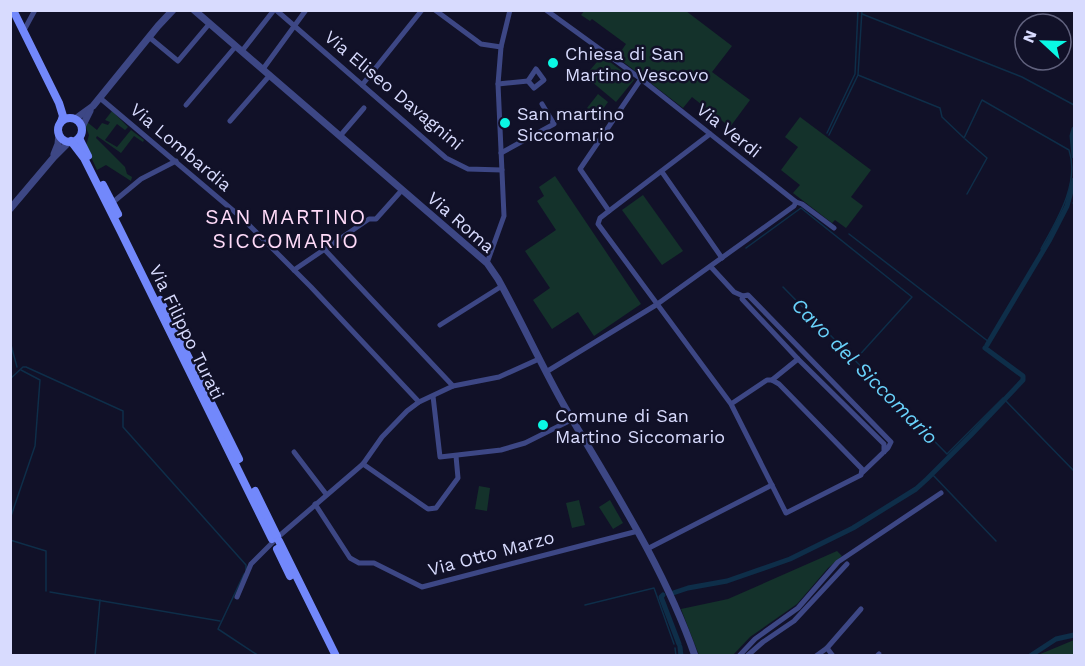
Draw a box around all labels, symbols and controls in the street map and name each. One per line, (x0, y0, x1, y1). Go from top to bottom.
north arrow (1013, 12, 1073, 72)
street label: Via Eliseo Davagnini (320, 26, 468, 154)
text: N (1019, 28, 1041, 46)
place label: Chiesa di San Martino Vescovo (565, 43, 709, 85)
marker: Chiesa di San Martino Vescovo (546, 56, 560, 70)
street label: Via Verdi (693, 98, 765, 162)
street label: Via Lombardia (126, 99, 236, 195)
place label: San martino Siccomario (517, 103, 624, 145)
marker: San martino Siccomario (498, 116, 512, 130)
street label: Via Roma (423, 187, 499, 257)
district label: SAN MARTINO SICCOMARIO (205, 204, 367, 253)
street label: Via Filippo Turati (145, 261, 229, 403)
water label: Cavo del Siccomario (787, 293, 943, 449)
place label: Comune di San Martino Siccomario (555, 405, 725, 447)
marker: Comune di San Martino Siccomario (536, 418, 550, 432)
street label: Via Otto Marzo (426, 526, 556, 580)

